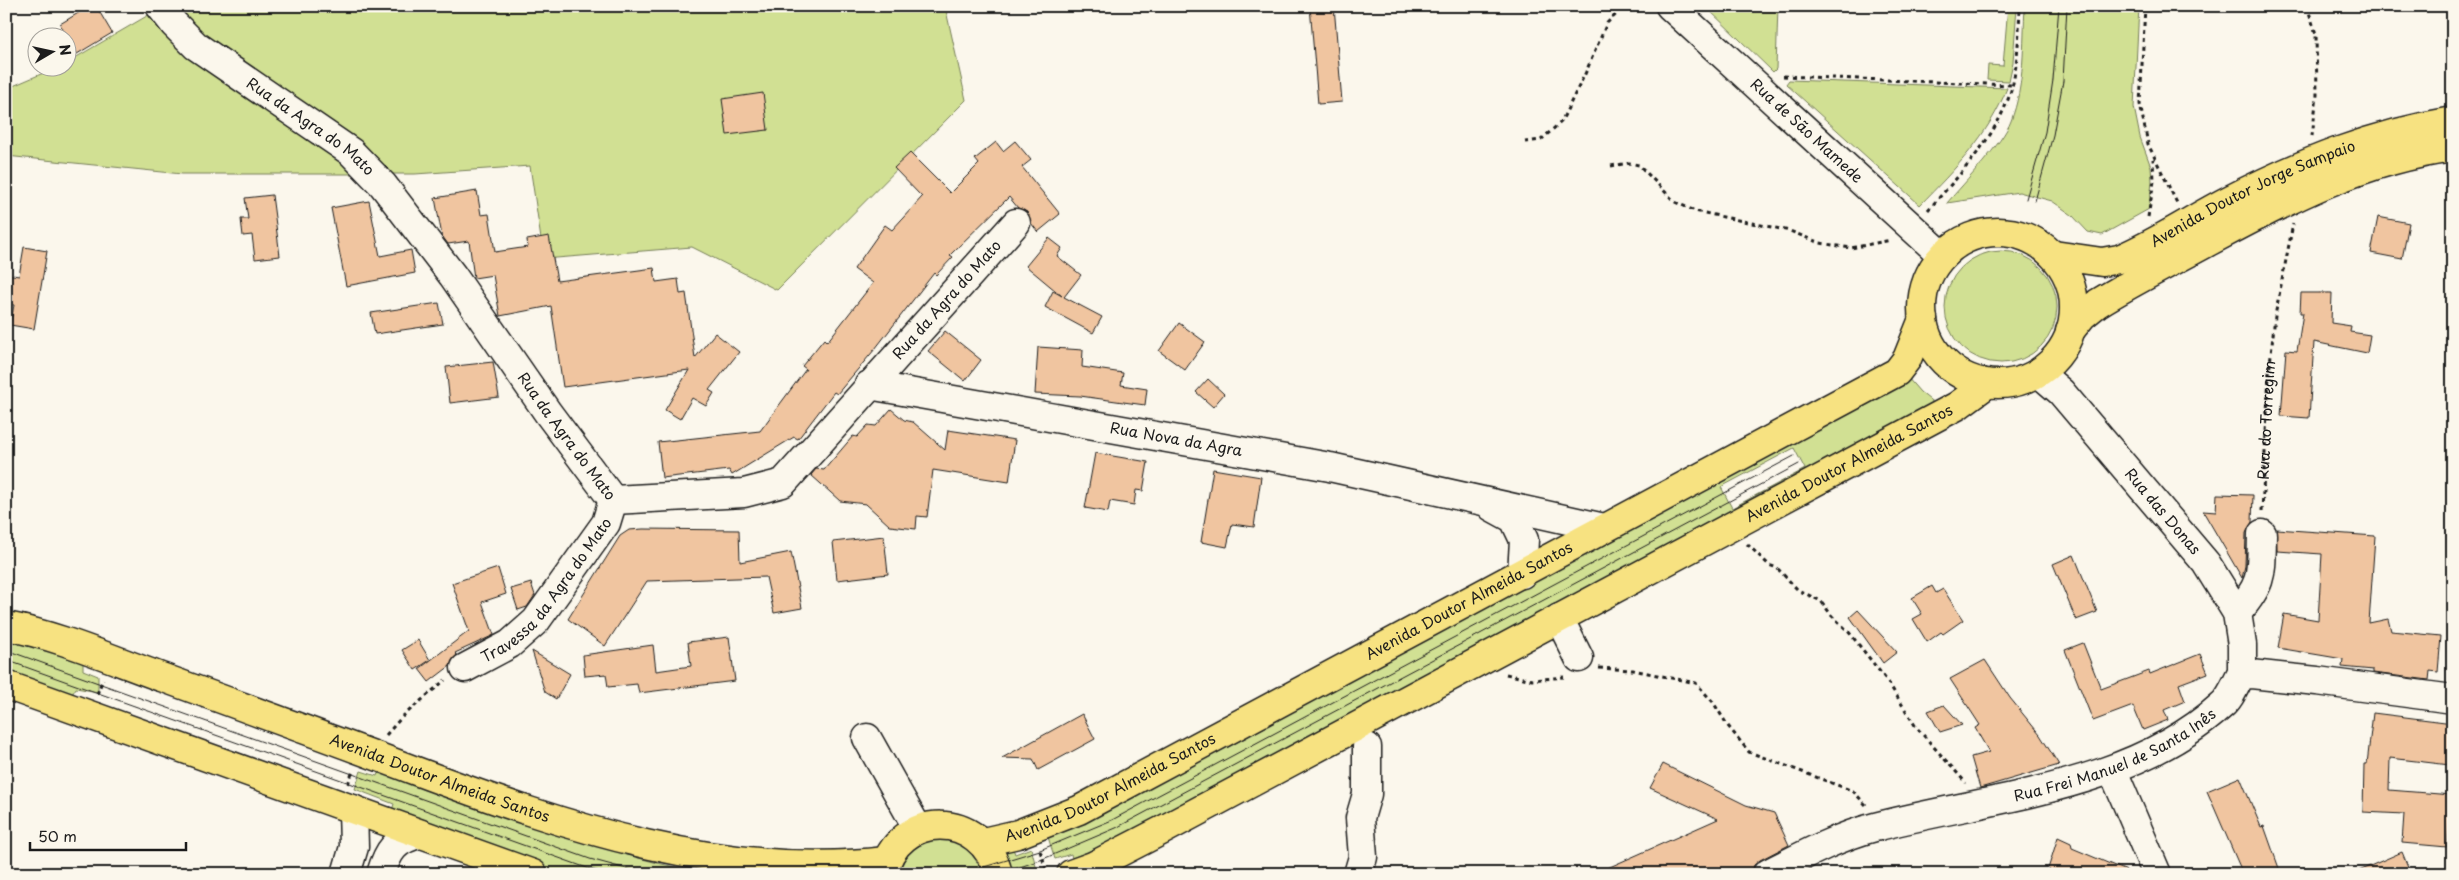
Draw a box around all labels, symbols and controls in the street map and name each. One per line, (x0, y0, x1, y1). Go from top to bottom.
north arrow (28, 28, 78, 78)
text: N (54, 43, 77, 57)
street label: Rua da Agra do Mato (243, 71, 381, 180)
street label: Rua de São Mamede (1746, 72, 1869, 187)
street label: Avenida Doutor Jorge Sampaio (2146, 133, 2358, 252)
street label: Rua da Agra do Mato (886, 234, 1006, 364)
street label: Rua do Torregim (2251, 359, 2280, 480)
street label: Rua da Agra do Mato (513, 367, 622, 504)
street label: Avenida Doutor Almeida Santos (1741, 397, 1956, 527)
street label: Rua Nova da Agra (1108, 415, 1245, 461)
street label: Rua das Donas (2120, 462, 2207, 559)
street label: Travessa da Agra do Mato (476, 512, 616, 667)
street label: Avenida Doutor Almeida Santos (1361, 535, 1576, 665)
street label: Rua Frei Manuel de Santa Inês (2011, 702, 2220, 806)
street label: Avenida Doutor Almeida Santos (1003, 726, 1219, 847)
street label: Avenida Doutor Almeida Santos (327, 727, 553, 827)
scale bar (30, 820, 186, 852)
text: 50 m (38, 824, 77, 847)

